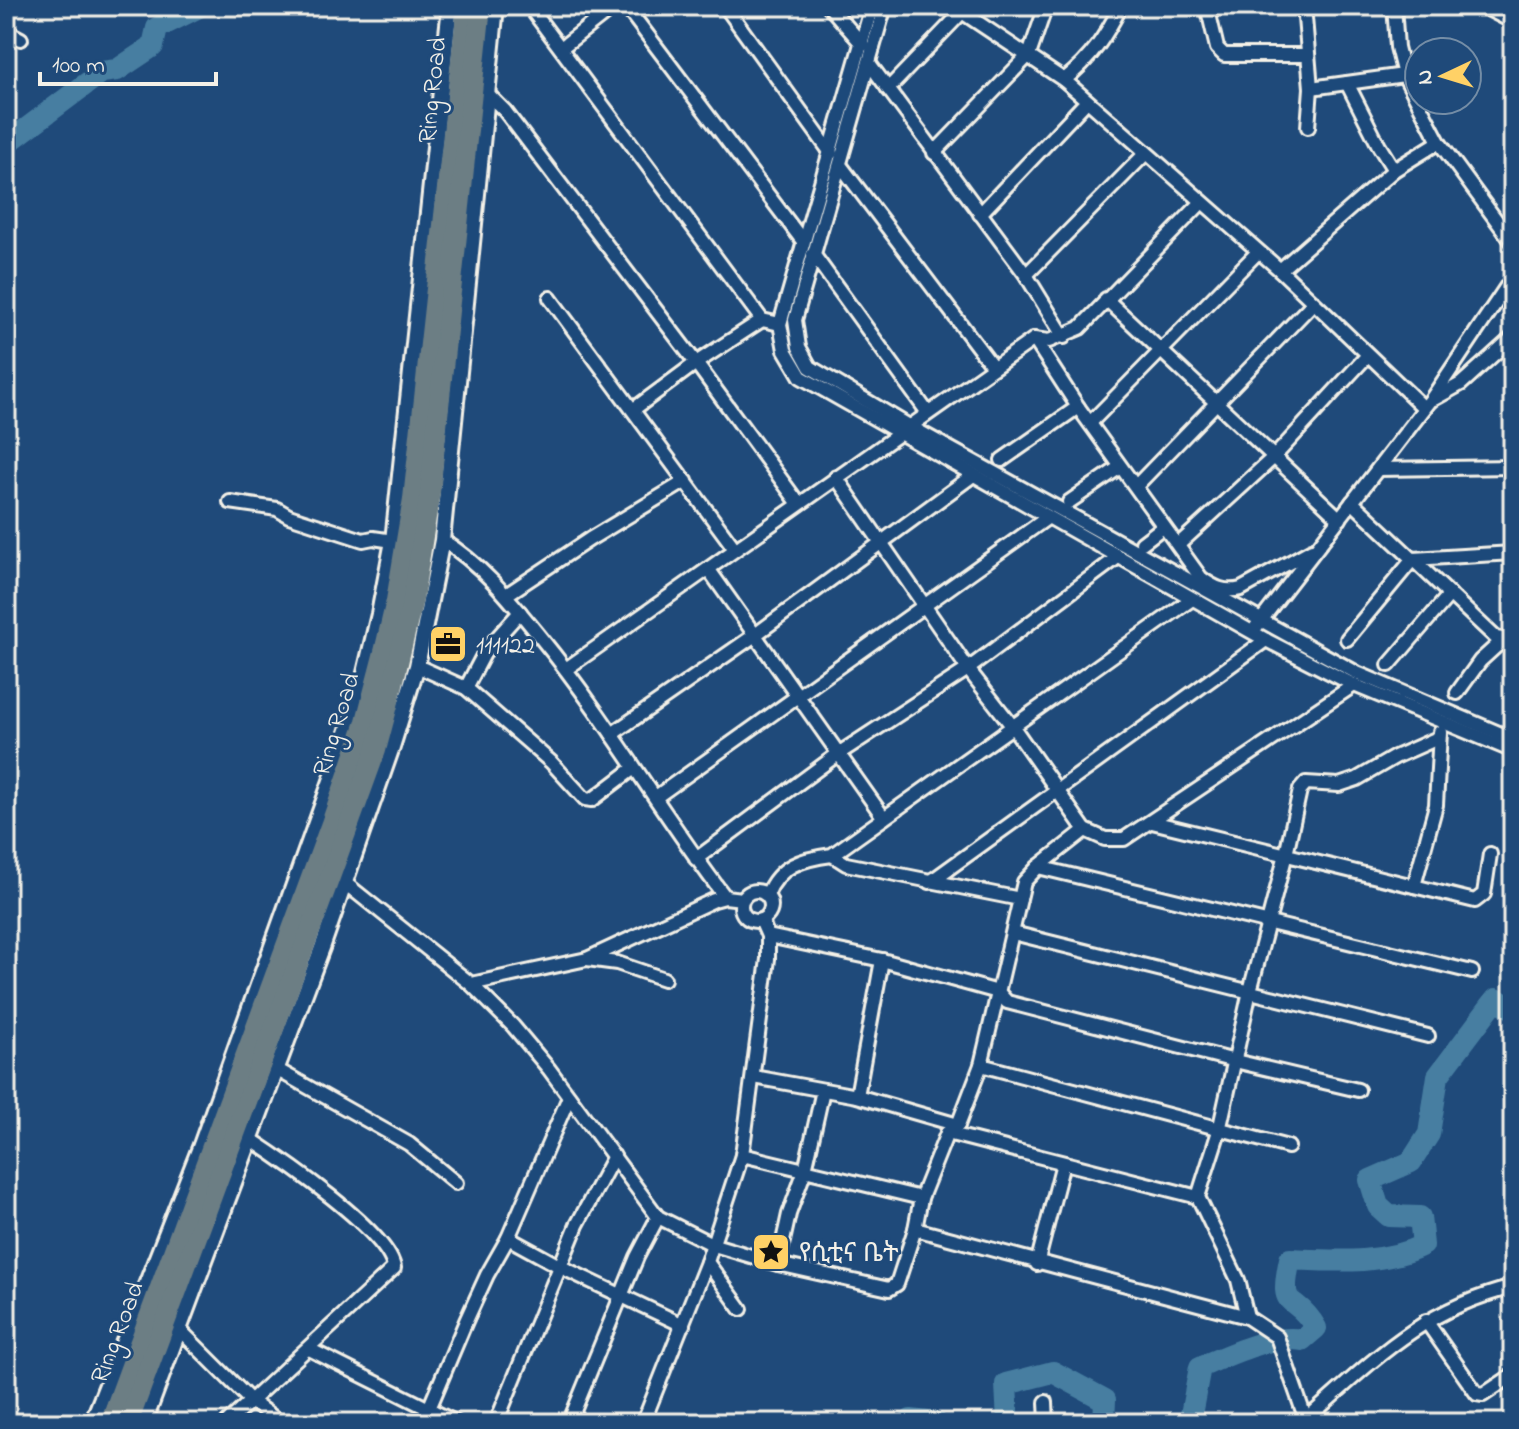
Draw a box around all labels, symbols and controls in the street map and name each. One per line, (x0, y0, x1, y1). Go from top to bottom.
street label: Ring Road (410, 35, 458, 145)
scale bar (40, 36, 216, 86)
north arrow (1403, 36, 1483, 116)
text: 100 m (52, 49, 105, 84)
text: N (1410, 69, 1443, 86)
office icon: 111122 (427, 623, 469, 665)
place label: 111122 (476, 628, 535, 666)
street label: Ring Road (304, 668, 372, 781)
place icon: የሲቲና ቤት (750, 1231, 792, 1273)
place label: የሲቲና ቤት (799, 1236, 899, 1274)
street label: Ring Road (82, 1276, 156, 1390)

